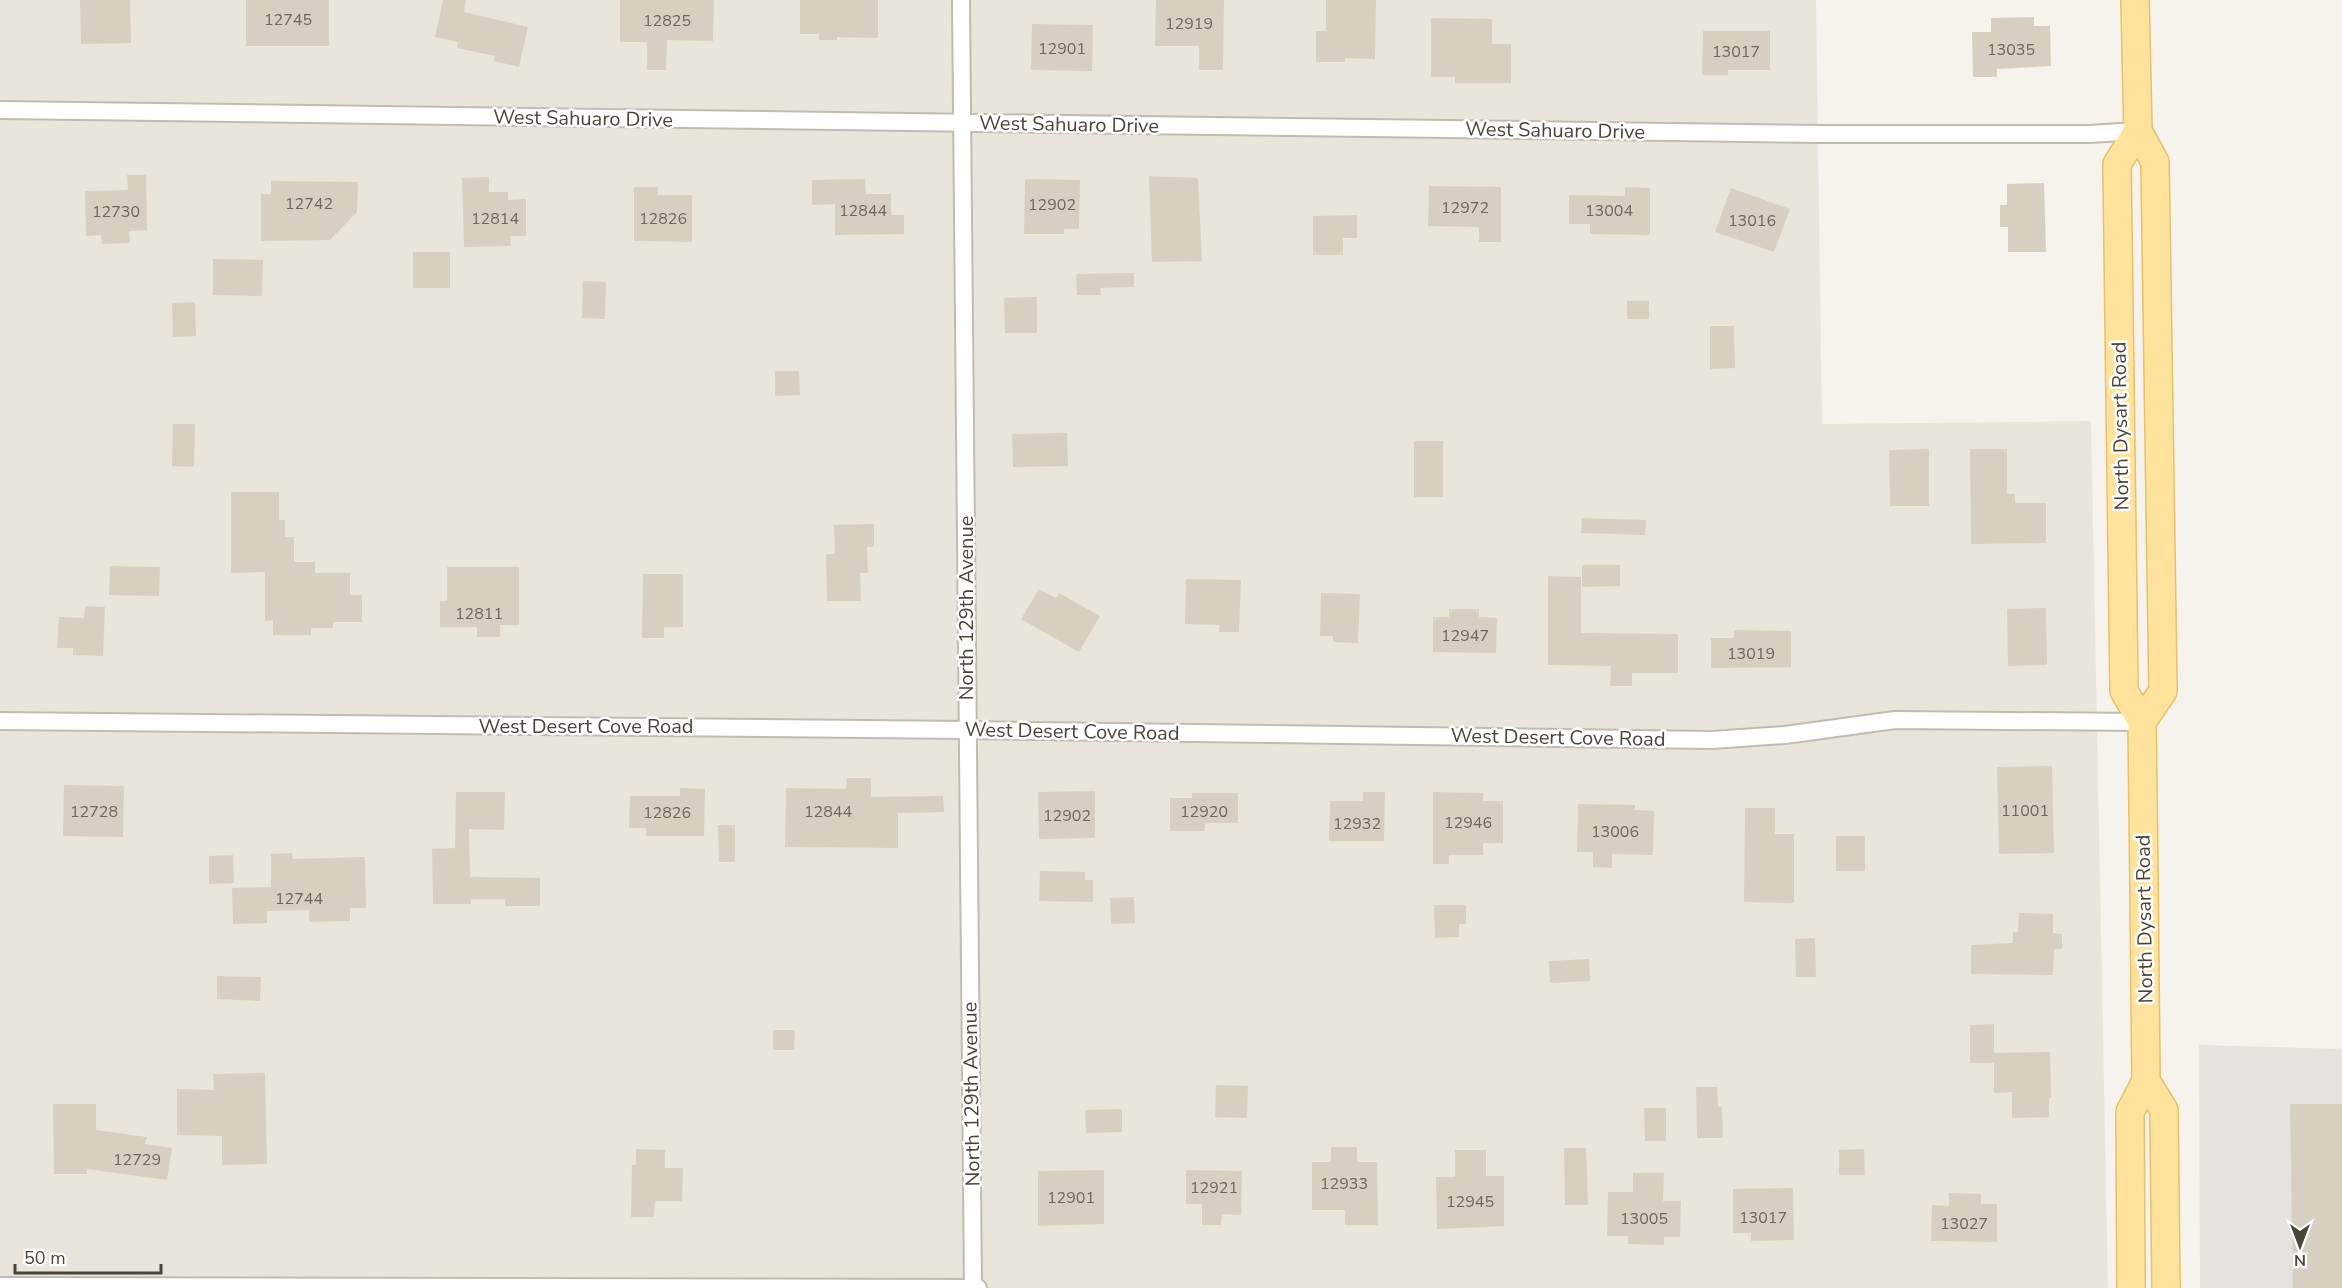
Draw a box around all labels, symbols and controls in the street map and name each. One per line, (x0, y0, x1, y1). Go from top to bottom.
house number: 12745 (264, 9, 312, 31)
house number: 12825 (643, 10, 691, 32)
house number: 12919 (1165, 13, 1213, 35)
house number: 12901 (1038, 38, 1086, 60)
house number: 13035 (1987, 39, 2035, 61)
house number: 13017 (1712, 41, 1760, 63)
street label: West Sahuaro Drive (493, 103, 673, 134)
street label: West Sahuaro Drive (979, 109, 1159, 140)
street label: West Sahuaro Drive (1465, 115, 1645, 146)
house number: 12742 (285, 193, 333, 215)
house number: 12902 (1028, 194, 1076, 216)
house number: 12972 (1441, 197, 1489, 219)
house number: 12844 (839, 200, 887, 222)
house number: 13004 (1585, 200, 1633, 222)
house number: 12730 (92, 201, 140, 223)
house number: 12814 (471, 208, 519, 230)
house number: 12826 (639, 208, 687, 230)
house number: 13016 (1728, 210, 1776, 232)
street label: North Dysart Road (2106, 341, 2135, 511)
street label: North 129th Avenue (953, 516, 980, 700)
house number: 12811 (455, 603, 503, 625)
house number: 12947 (1441, 625, 1489, 647)
house number: 13019 (1727, 643, 1775, 665)
street label: West Desert Cove Road (479, 713, 693, 740)
street label: West Desert Cove Road (964, 716, 1180, 747)
street label: West Desert Cove Road (1450, 722, 1666, 753)
house number: 11001 (2001, 800, 2049, 822)
house number: 12728 (70, 801, 118, 823)
house number: 12844 (804, 801, 852, 823)
house number: 12920 (1180, 801, 1228, 823)
house number: 12826 (643, 802, 691, 824)
house number: 12902 (1043, 805, 1091, 827)
house number: 12946 (1444, 812, 1492, 834)
house number: 12932 (1333, 813, 1381, 835)
house number: 13006 (1591, 821, 1639, 843)
street label: North Dysart Road (2130, 834, 2159, 1004)
house number: 12744 (275, 888, 323, 910)
street label: North 129th Avenue (956, 1001, 987, 1187)
house number: 12729 (113, 1149, 161, 1171)
house number: 12933 (1320, 1173, 1368, 1195)
house number: 12921 (1190, 1177, 1238, 1199)
house number: 12901 (1047, 1187, 1095, 1209)
house number: 12945 (1446, 1191, 1494, 1213)
house number: 13017 (1739, 1207, 1787, 1229)
house number: 13005 (1620, 1208, 1668, 1230)
house number: 13027 (1940, 1213, 1988, 1235)
north arrow (2270, 1216, 2330, 1276)
scale bar (15, 1237, 160, 1275)
text: 50 m (24, 1246, 66, 1270)
text: N (2294, 1249, 2306, 1271)

